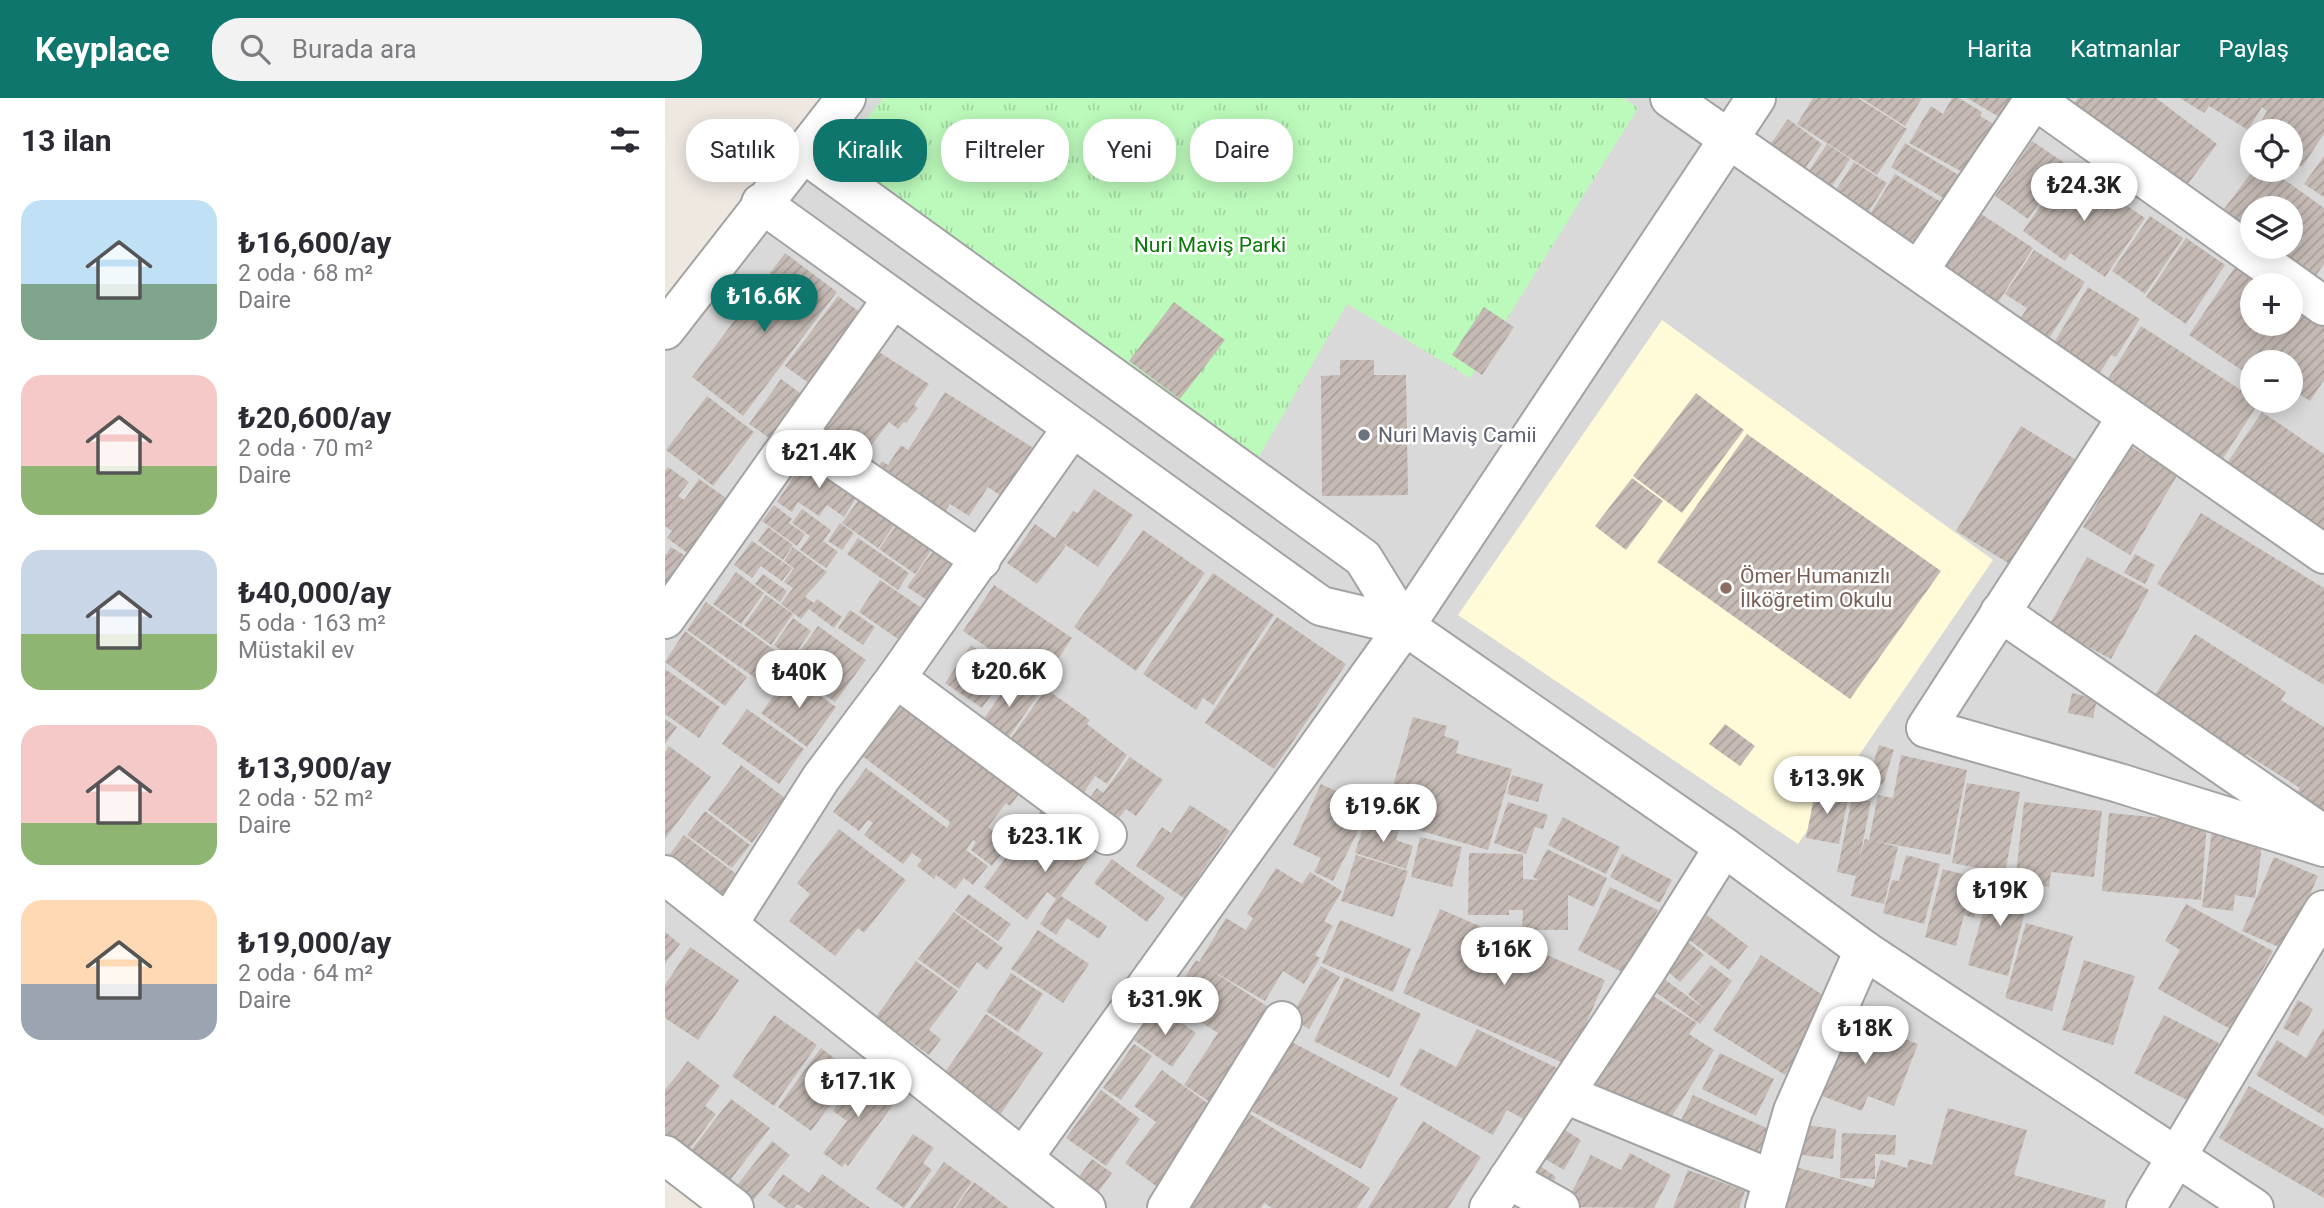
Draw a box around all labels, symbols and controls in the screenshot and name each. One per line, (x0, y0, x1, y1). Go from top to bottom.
search box (212, 18, 702, 81)
text: Keyplace (35, 30, 170, 69)
icon: search (236, 30, 274, 68)
text: Burada ara (292, 34, 417, 64)
text: Harita (1967, 35, 2032, 63)
text: Katmanlar (2070, 35, 2180, 63)
text: Paylaş (2218, 35, 2289, 63)
chip: Satılık (686, 119, 799, 182)
chip: Kiralık (813, 119, 927, 182)
chip: Filtreler (941, 119, 1069, 182)
chip: Yeni (1083, 119, 1176, 182)
chip: Daire (1190, 119, 1293, 182)
map controls (2240, 119, 2303, 413)
button: locate (2240, 119, 2303, 182)
icon: filters (606, 121, 644, 159)
text: 13 ilan (21, 123, 112, 158)
pin: ₺24.3K (2027, 164, 2141, 223)
text: ₺24.3K (2047, 172, 2121, 199)
button: layers (2240, 196, 2303, 259)
text: ₺16,600/ay (238, 225, 391, 260)
icon: home (77, 228, 161, 312)
park label: Nuri Maviş Parki (1134, 233, 1286, 257)
text: 2 oda · 68 m² (238, 260, 373, 287)
button: + (2240, 273, 2303, 336)
pin: ₺16.6K (707, 274, 821, 334)
text: ₺16.6K (727, 283, 801, 310)
text: Daire (238, 287, 291, 314)
button: − (2240, 350, 2303, 413)
text: ₺20,600/ay (238, 400, 391, 435)
icon: home (77, 403, 161, 487)
place label: Nuri Maviş Camii (1378, 423, 1537, 447)
marker: Nuri Maviş Camii (1356, 427, 1372, 443)
pin: ₺21.4K (762, 430, 876, 490)
text: 2 oda · 70 m² (238, 435, 373, 462)
text: ₺21.4K (782, 439, 856, 466)
text: Daire (238, 462, 291, 489)
place label: Ömer Humanızlı İlköğretim Okulu (1740, 564, 1892, 612)
text: ₺40,000/ay (238, 575, 391, 610)
icon: home (77, 578, 161, 662)
marker: Ömer Humanızlı İlköğretim Okulu (1718, 580, 1734, 596)
text: 5 oda · 163 m² (238, 610, 386, 637)
text: Müstakil ev (238, 637, 354, 664)
pin: ₺40K (758, 650, 840, 710)
pin: ₺20.6K (952, 650, 1066, 709)
text: ₺20.6K (972, 658, 1046, 685)
text: ₺40K (772, 659, 826, 686)
text: ₺13,900/ay (238, 750, 391, 785)
icon: home (77, 753, 161, 837)
pin: ₺13.9K (1770, 756, 1884, 816)
text: ₺13.9K (1790, 765, 1864, 792)
pin: ₺19.6K (1326, 784, 1440, 844)
text: 2 oda · 52 m² (238, 785, 373, 812)
text: ₺19.6K (1346, 793, 1420, 820)
text: Daire (238, 812, 291, 839)
pin: ₺23.1K (988, 814, 1102, 874)
text: ₺23.1K (1008, 823, 1082, 850)
pin: ₺19K (1959, 868, 2041, 928)
text: ₺19K (1973, 877, 2027, 904)
text: ₺19,000/ay (238, 925, 391, 960)
icon: home (77, 928, 161, 1012)
pin: ₺16K (1463, 928, 1545, 987)
text: ₺16K (1477, 936, 1531, 963)
text: 2 oda · 64 m² (238, 960, 373, 987)
pin: ₺31.9K (1108, 978, 1222, 1037)
text: ₺31.9K (1128, 986, 1202, 1013)
text: Daire (238, 987, 291, 1014)
pin: ₺18K (1824, 1006, 1906, 1066)
text: ₺18K (1838, 1015, 1892, 1042)
pin: ₺17.1K (801, 1060, 915, 1119)
text: ₺17.1K (821, 1068, 895, 1095)

